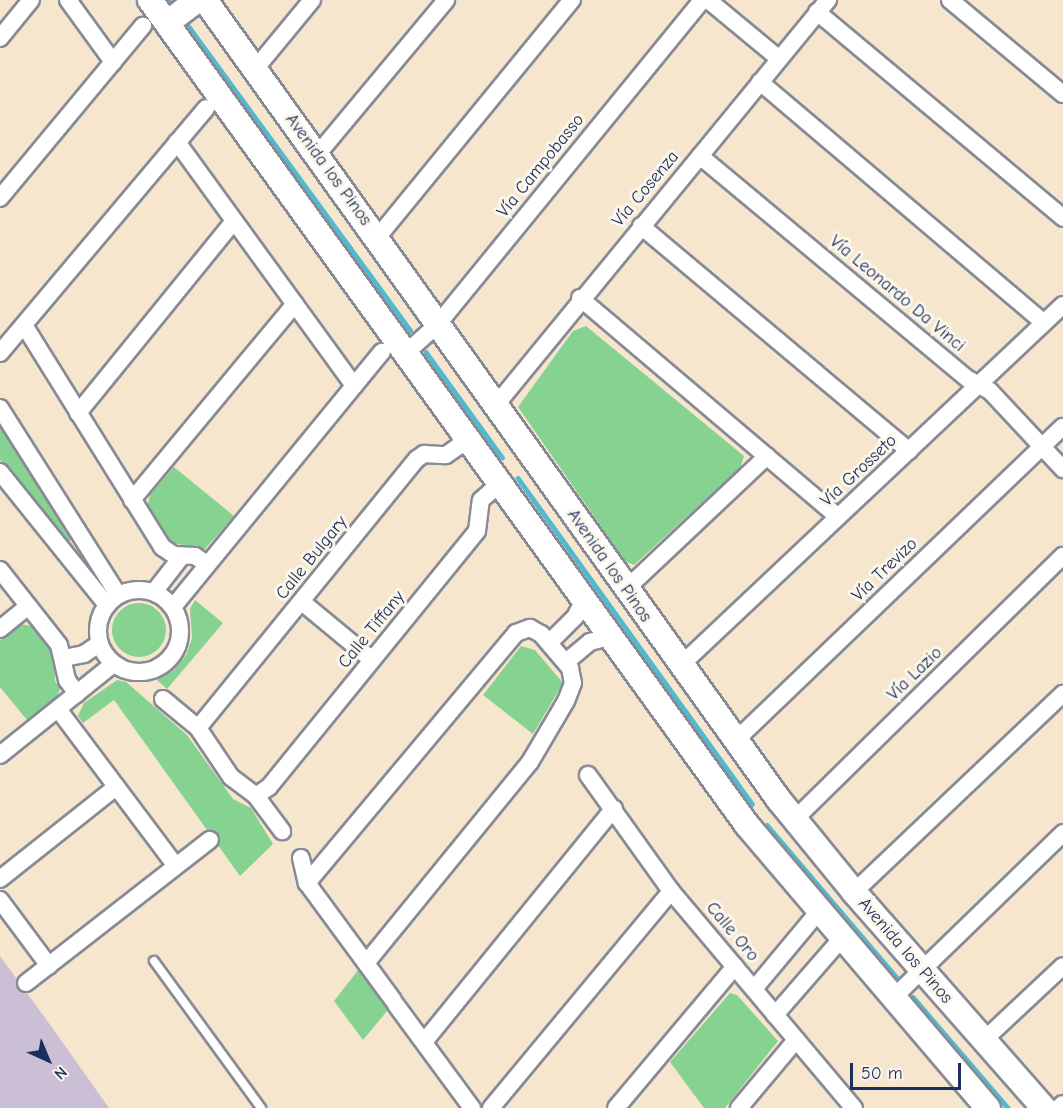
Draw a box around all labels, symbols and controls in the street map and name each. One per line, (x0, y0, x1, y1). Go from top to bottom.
street label: Avenida los Pinos (280, 110, 376, 230)
street label: Vía Campobasso (493, 110, 589, 222)
street label: Vía Cosenza (608, 147, 684, 231)
street label: Vía Leonardo Da Vinci (825, 231, 969, 357)
street label: Vía Grosseto (816, 430, 902, 512)
street label: Avenida los Pinos (562, 505, 656, 627)
street label: Calle Bulgary (272, 512, 352, 604)
street label: Vía Trevizo (848, 533, 922, 607)
street label: Calle Tiffany (334, 587, 410, 673)
street label: Vía Lazio (883, 642, 947, 706)
street label: Avenida los Pinos (853, 894, 957, 1008)
street label: Calle Oro (701, 898, 763, 966)
north arrow (18, 1030, 78, 1090)
scale bar (853, 1051, 964, 1089)
text: N (50, 1063, 71, 1083)
text: 50 m (861, 1063, 903, 1084)

